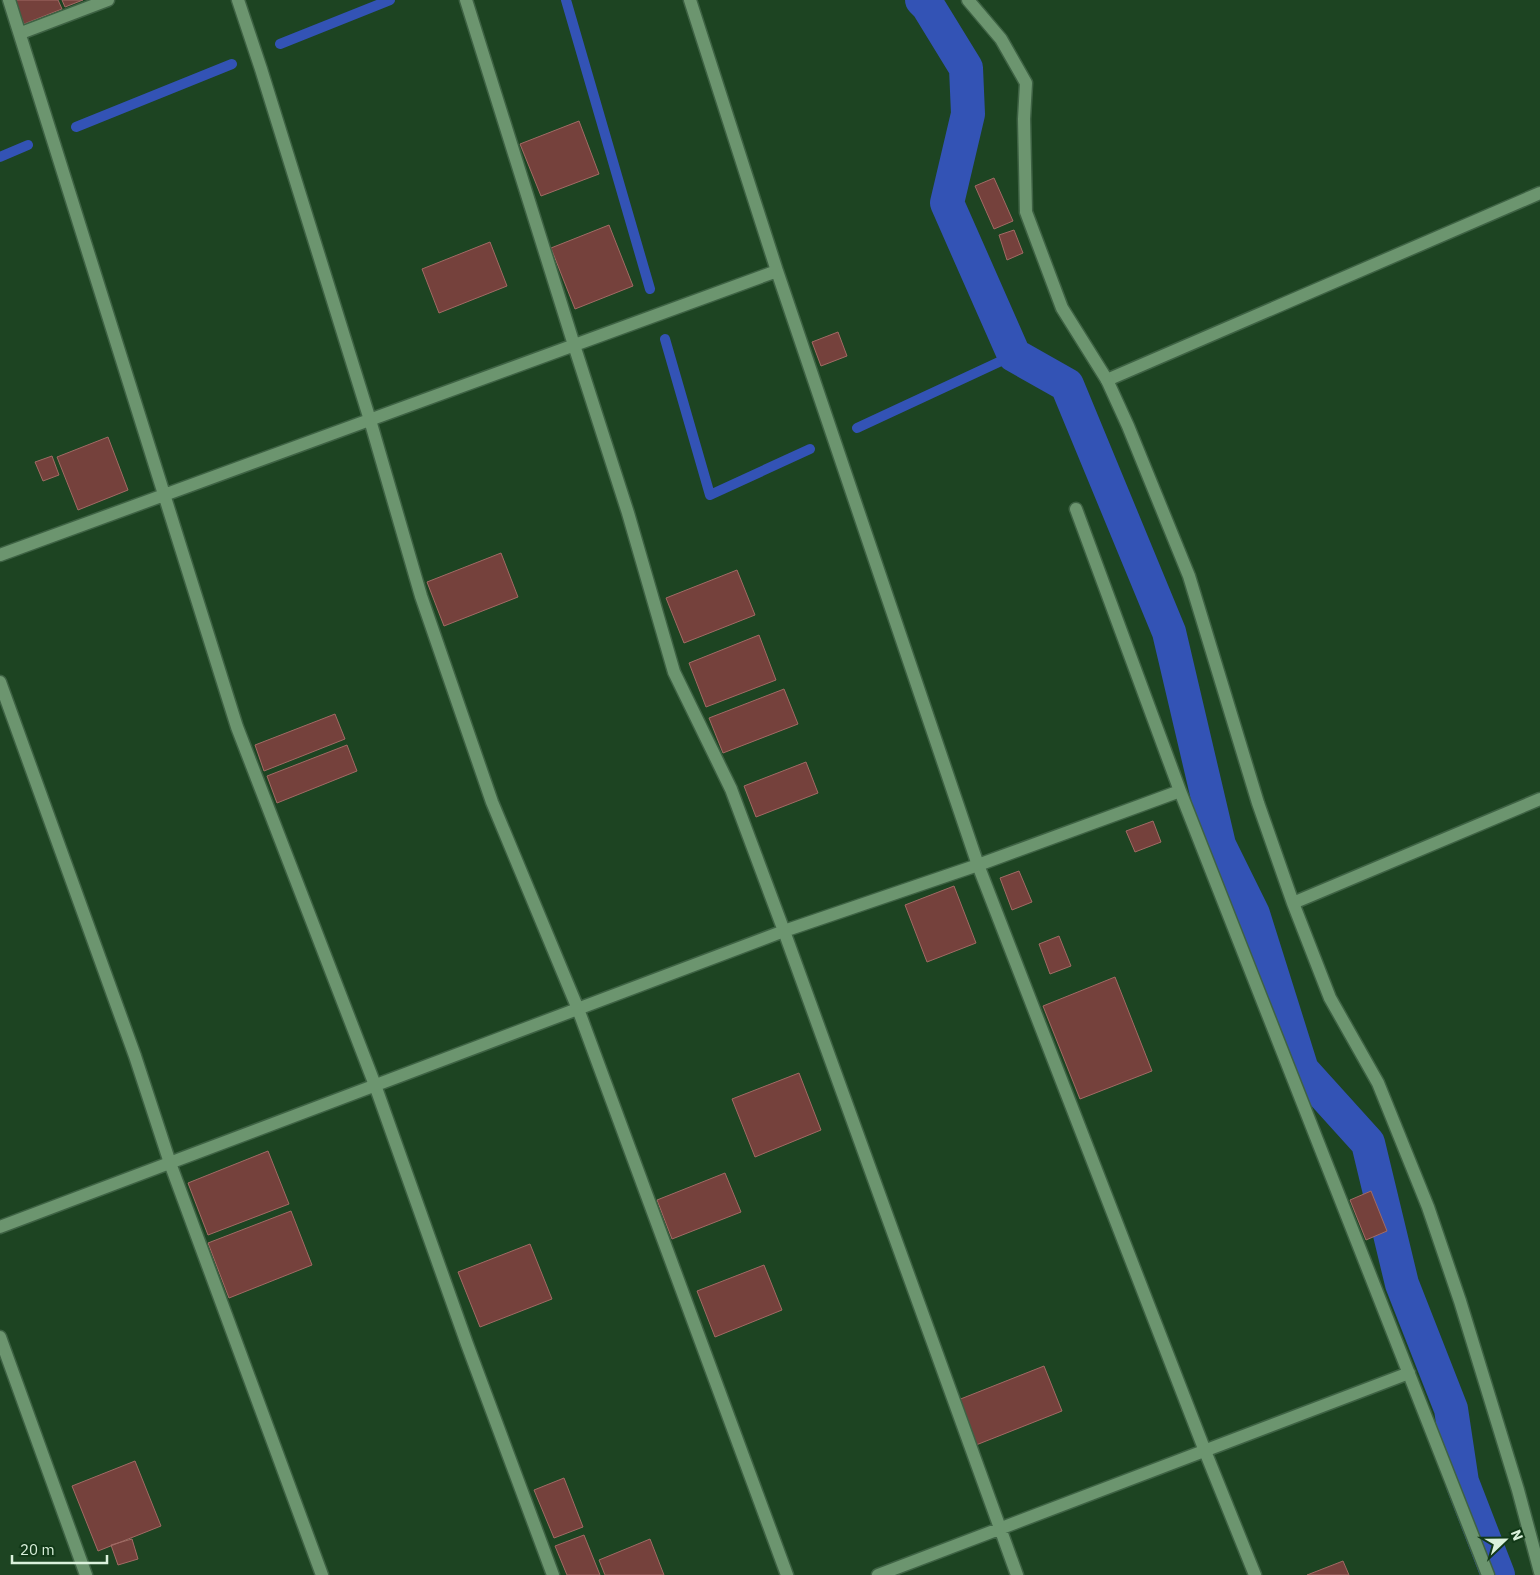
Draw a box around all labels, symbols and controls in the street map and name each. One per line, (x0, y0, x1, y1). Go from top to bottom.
north arrow (1480, 1515, 1530, 1565)
text: N (1507, 1527, 1527, 1543)
scale bar (12, 1532, 108, 1564)
text: 20 m (20, 1540, 55, 1559)

